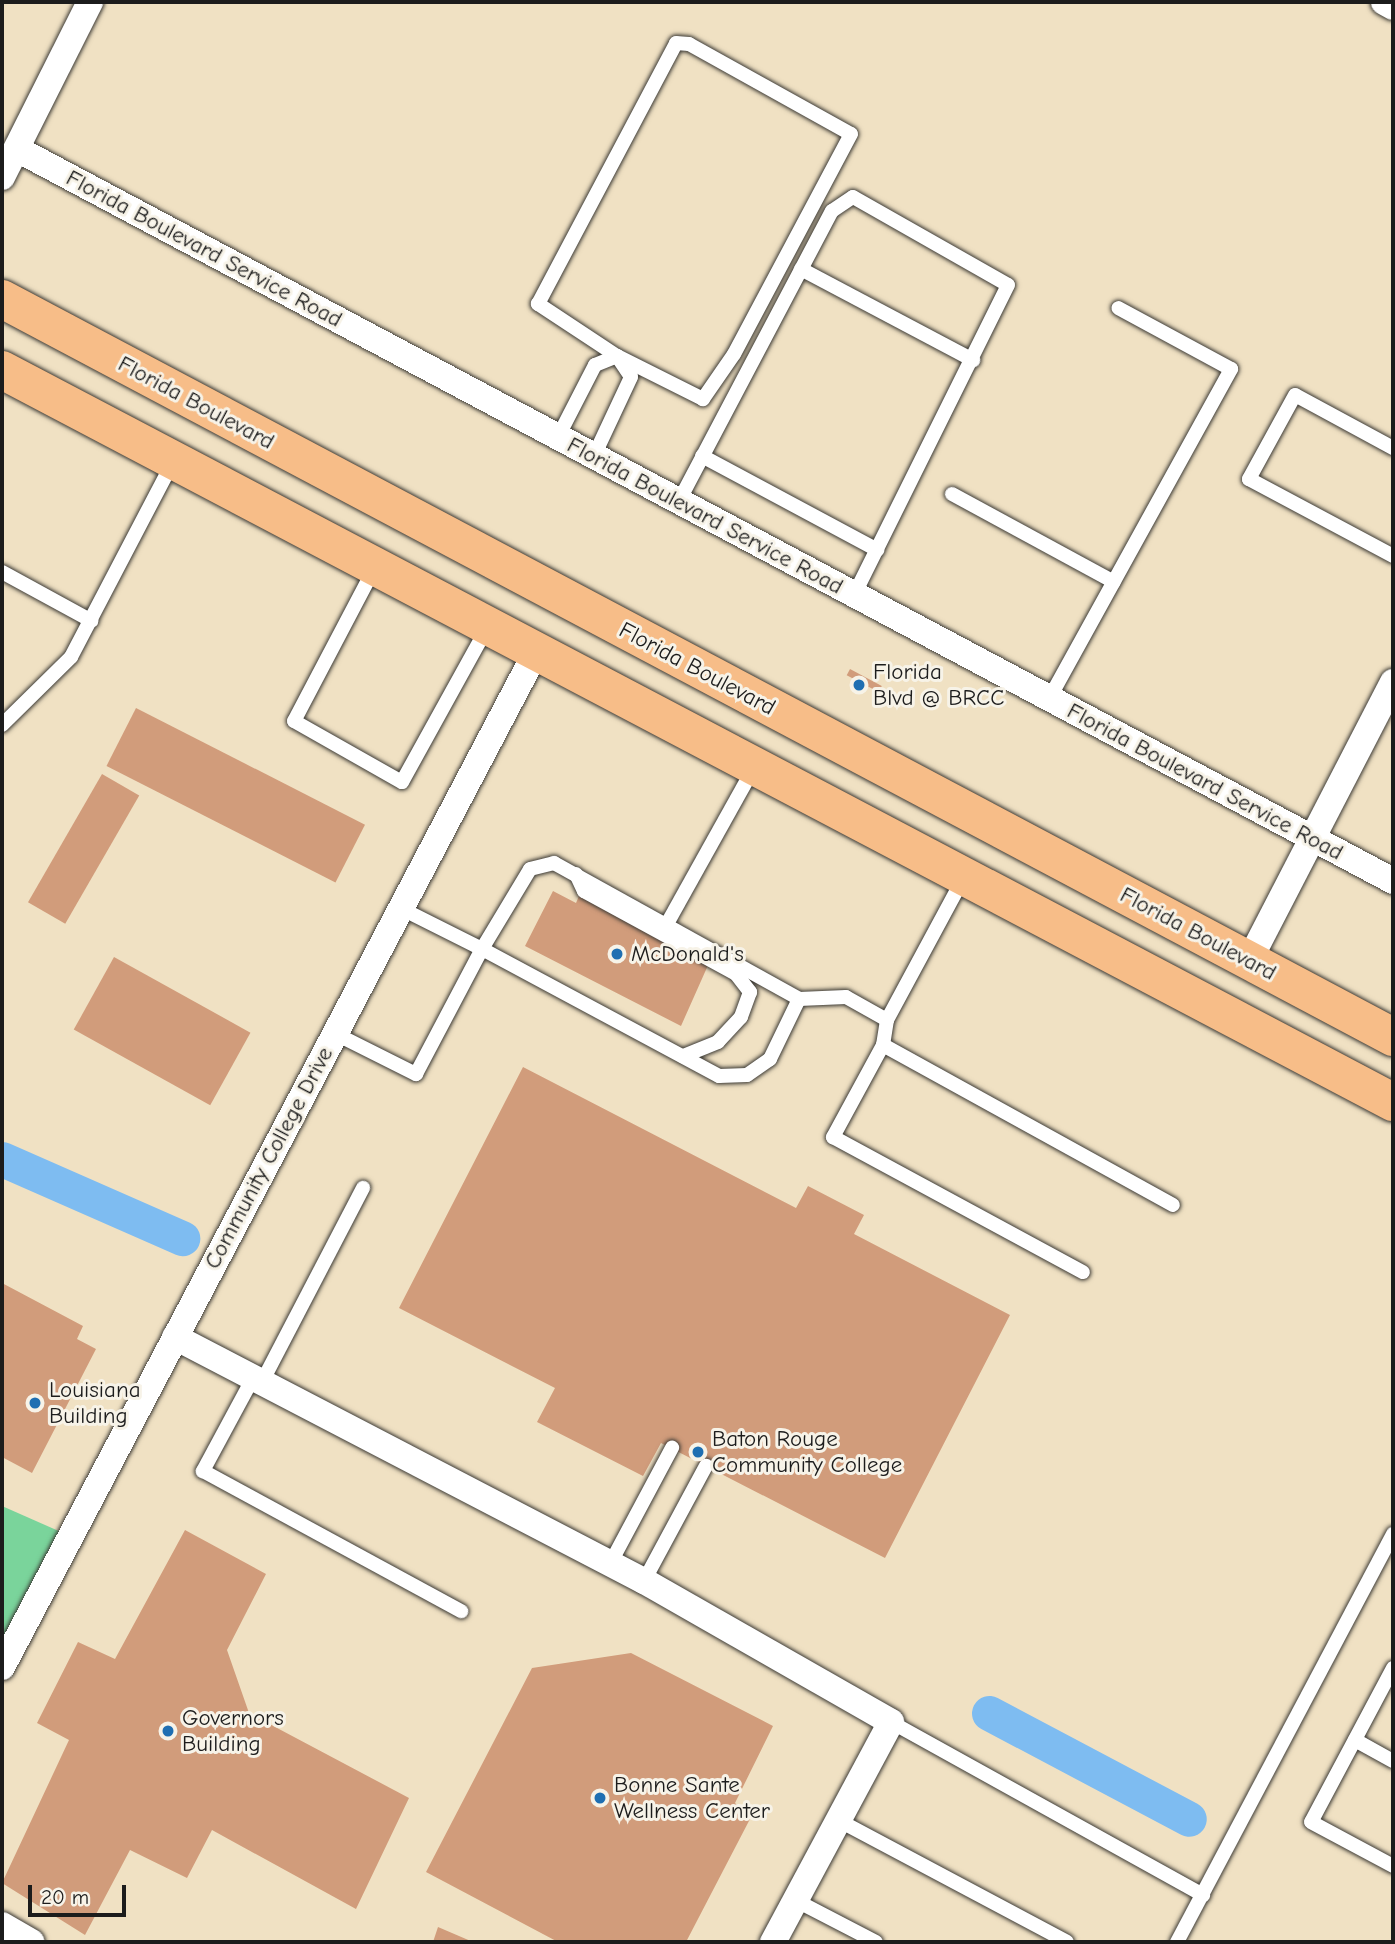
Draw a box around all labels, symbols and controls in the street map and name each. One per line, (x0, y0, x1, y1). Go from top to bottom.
street label: Florida Boulevard Service Road (61, 164, 347, 334)
street label: Florida Boulevard (113, 350, 279, 456)
street label: Florida Boulevard Service Road (562, 431, 848, 601)
street label: Florida Boulevard (614, 616, 780, 722)
place label: Florida Blvd @ BRCC (873, 658, 1004, 712)
marker: Florida Blvd @ BRCC (851, 677, 867, 693)
street label: Florida Boulevard Service Road (1062, 697, 1348, 867)
street label: Florida Boulevard (1115, 881, 1281, 987)
place label: McDonald's (631, 940, 744, 968)
marker: McDonald's (609, 946, 625, 962)
street label: Community College Drive (199, 1042, 339, 1274)
place label: Louisiana Building (49, 1376, 140, 1430)
marker: Louisiana Building (27, 1395, 43, 1411)
place label: Baton Rouge Community College (712, 1425, 902, 1479)
marker: Baton Rouge Community College (690, 1444, 706, 1460)
place label: Governors Building (182, 1704, 284, 1758)
marker: Governors Building (160, 1723, 176, 1739)
place label: Bonne Sante Wellness Center (614, 1771, 770, 1825)
marker: Bonne Sante Wellness Center (592, 1790, 608, 1806)
scale bar (32, 1870, 130, 1914)
text: 20 m (41, 1885, 89, 1909)

